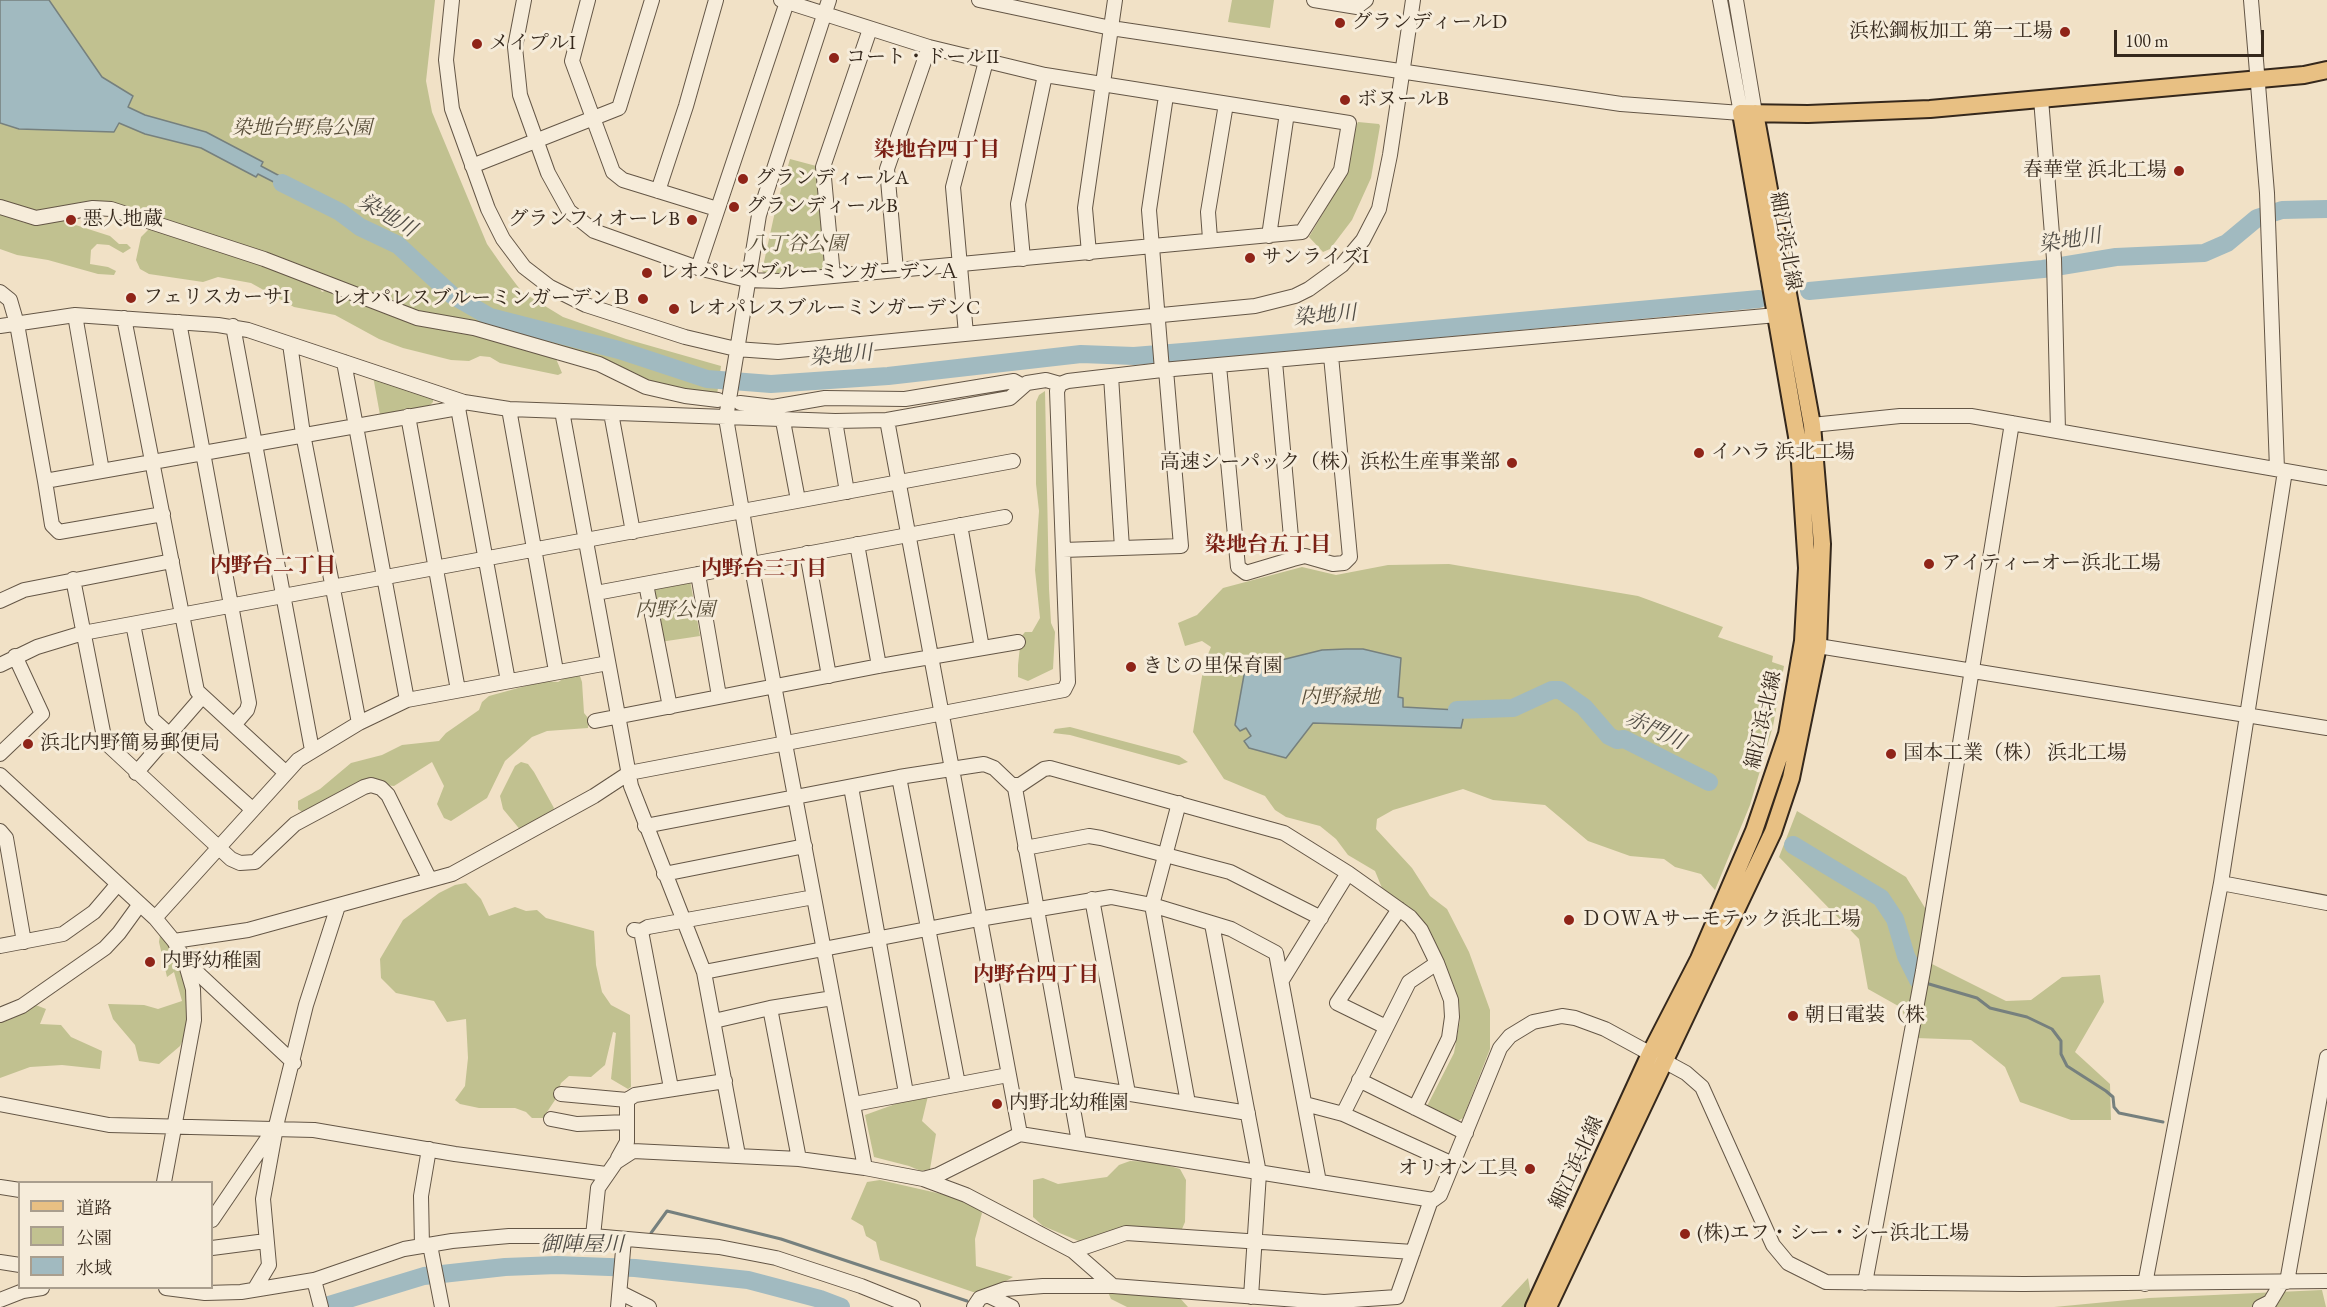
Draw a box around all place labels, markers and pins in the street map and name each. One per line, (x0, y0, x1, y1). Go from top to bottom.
place label: グランディールD (1352, 11, 1507, 35)
marker: グランディールD (1333, 16, 1347, 30)
place label: 浜松鋼板加工 第一工場 (1849, 20, 2053, 44)
marker: 浜松鋼板加工 第一工場 (2058, 25, 2072, 39)
place label: メイプルⅠ (489, 32, 576, 56)
marker: メイプルⅠ (470, 37, 484, 51)
place label: コート・ドールⅡ (846, 46, 999, 70)
marker: コート・ドールⅡ (827, 51, 841, 65)
place label: ボヌールB (1357, 88, 1449, 112)
marker: ボヌールB (1338, 93, 1352, 107)
place label: 春華堂 浜北工場 (2023, 159, 2167, 183)
marker: 春華堂 浜北工場 (2172, 164, 2186, 178)
place label: グランディールA (755, 167, 909, 191)
marker: グランディールA (736, 172, 750, 186)
place label: グランディールB (746, 195, 898, 219)
marker: グランディールB (727, 200, 741, 214)
place label: 悪人地蔵 (83, 208, 163, 232)
place label: グランフィオーレB (508, 208, 680, 232)
marker: 悪人地蔵 (64, 213, 78, 227)
marker: グランフィオーレB (685, 213, 699, 227)
place label: サンライズⅠ (1262, 246, 1369, 270)
marker: サンライズⅠ (1243, 251, 1257, 265)
place label: レオパレスブルーミンガーデンＡ (659, 261, 959, 285)
marker: レオパレスブルーミンガーデンＡ (640, 266, 654, 280)
place label: フェリスカーサⅠ (143, 286, 290, 310)
place label: レオパレスブルーミンガーデンＢ (331, 287, 631, 311)
marker: フェリスカーサⅠ (124, 291, 138, 305)
marker: レオパレスブルーミンガーデンＢ (636, 292, 650, 306)
place label: レオパレスブルーミンガーデンC (686, 297, 980, 321)
marker: レオパレスブルーミンガーデンC (667, 302, 681, 316)
place label: イハラ 浜北工場 (1711, 441, 1855, 465)
marker: イハラ 浜北工場 (1692, 446, 1706, 460)
place label: 高速シーパック（株）浜松生産事業部 (1160, 451, 1500, 475)
marker: 高速シーパック（株）浜松生産事業部 (1505, 456, 1519, 470)
place label: アイティーオー浜北工場 (1941, 552, 2161, 576)
marker: アイティーオー浜北工場 (1922, 557, 1936, 571)
place label: きじの里保育園 (1143, 655, 1283, 679)
marker: きじの里保育園 (1124, 660, 1138, 674)
place label: 浜北内野簡易郵便局 (40, 732, 220, 756)
marker: 浜北内野簡易郵便局 (21, 737, 35, 751)
place label: 国本工業（株） 浜北工場 (1903, 742, 2127, 766)
marker: 国本工業（株） 浜北工場 (1884, 747, 1898, 761)
place label: ＤＯＷＡサーモテック浜北工場 (1581, 908, 1861, 932)
marker: ＤＯＷＡサーモテック浜北工場 (1562, 913, 1576, 927)
place label: 内野幼稚園 (162, 950, 262, 974)
marker: 内野幼稚園 (143, 955, 157, 969)
place label: 朝日電装（株 (1805, 1004, 1925, 1028)
marker: 朝日電装（株 (1786, 1009, 1800, 1023)
place label: 内野北幼稚園 (1009, 1092, 1129, 1116)
marker: 内野北幼稚園 (990, 1097, 1004, 1111)
place label: オリオン工具 (1398, 1157, 1518, 1181)
marker: オリオン工具 (1523, 1162, 1537, 1176)
place label: (株)エフ・シー・シー浜北工場 (1697, 1222, 1970, 1246)
marker: (株)エフ・シー・シー浜北工場 (1678, 1227, 1692, 1241)

